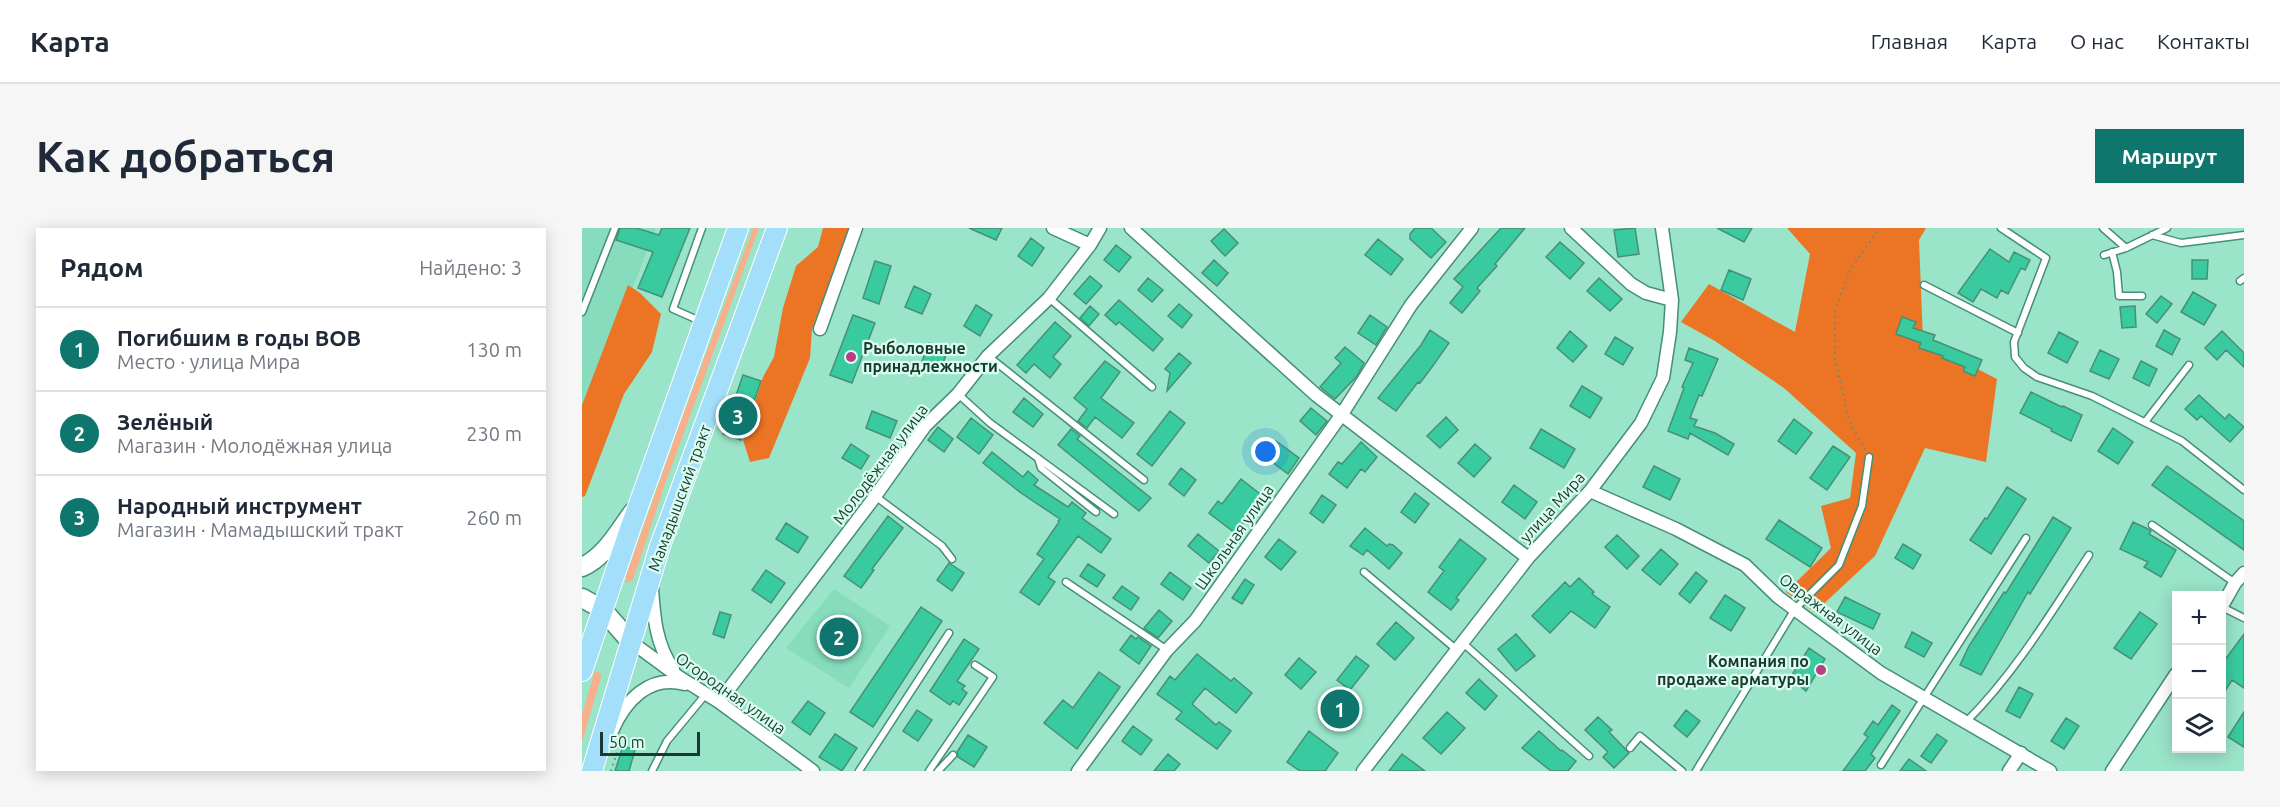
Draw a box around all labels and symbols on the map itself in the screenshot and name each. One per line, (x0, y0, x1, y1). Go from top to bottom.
place label: Рыболовные принадлежности (863, 339, 998, 375)
marker: Рыболовные принадлежности (844, 350, 858, 364)
pin: 3 (718, 394, 758, 438)
street label: Молодёжная улица (829, 400, 931, 528)
street label: Мамадышский тракт (644, 422, 714, 574)
your location (1251, 437, 1280, 466)
street label: улица Мира (1516, 468, 1588, 546)
street label: Школьная улица (1191, 481, 1277, 593)
street label: Овражная улица (1776, 569, 1886, 659)
pin: 2 (820, 614, 858, 660)
street label: Огородная улица (673, 648, 789, 738)
place label: Компания по продаже арматуры (1657, 652, 1809, 688)
marker: Компания по продаже арматуры (1814, 663, 1828, 677)
pin: 1 (1320, 686, 1359, 732)
scale bar (600, 729, 700, 756)

